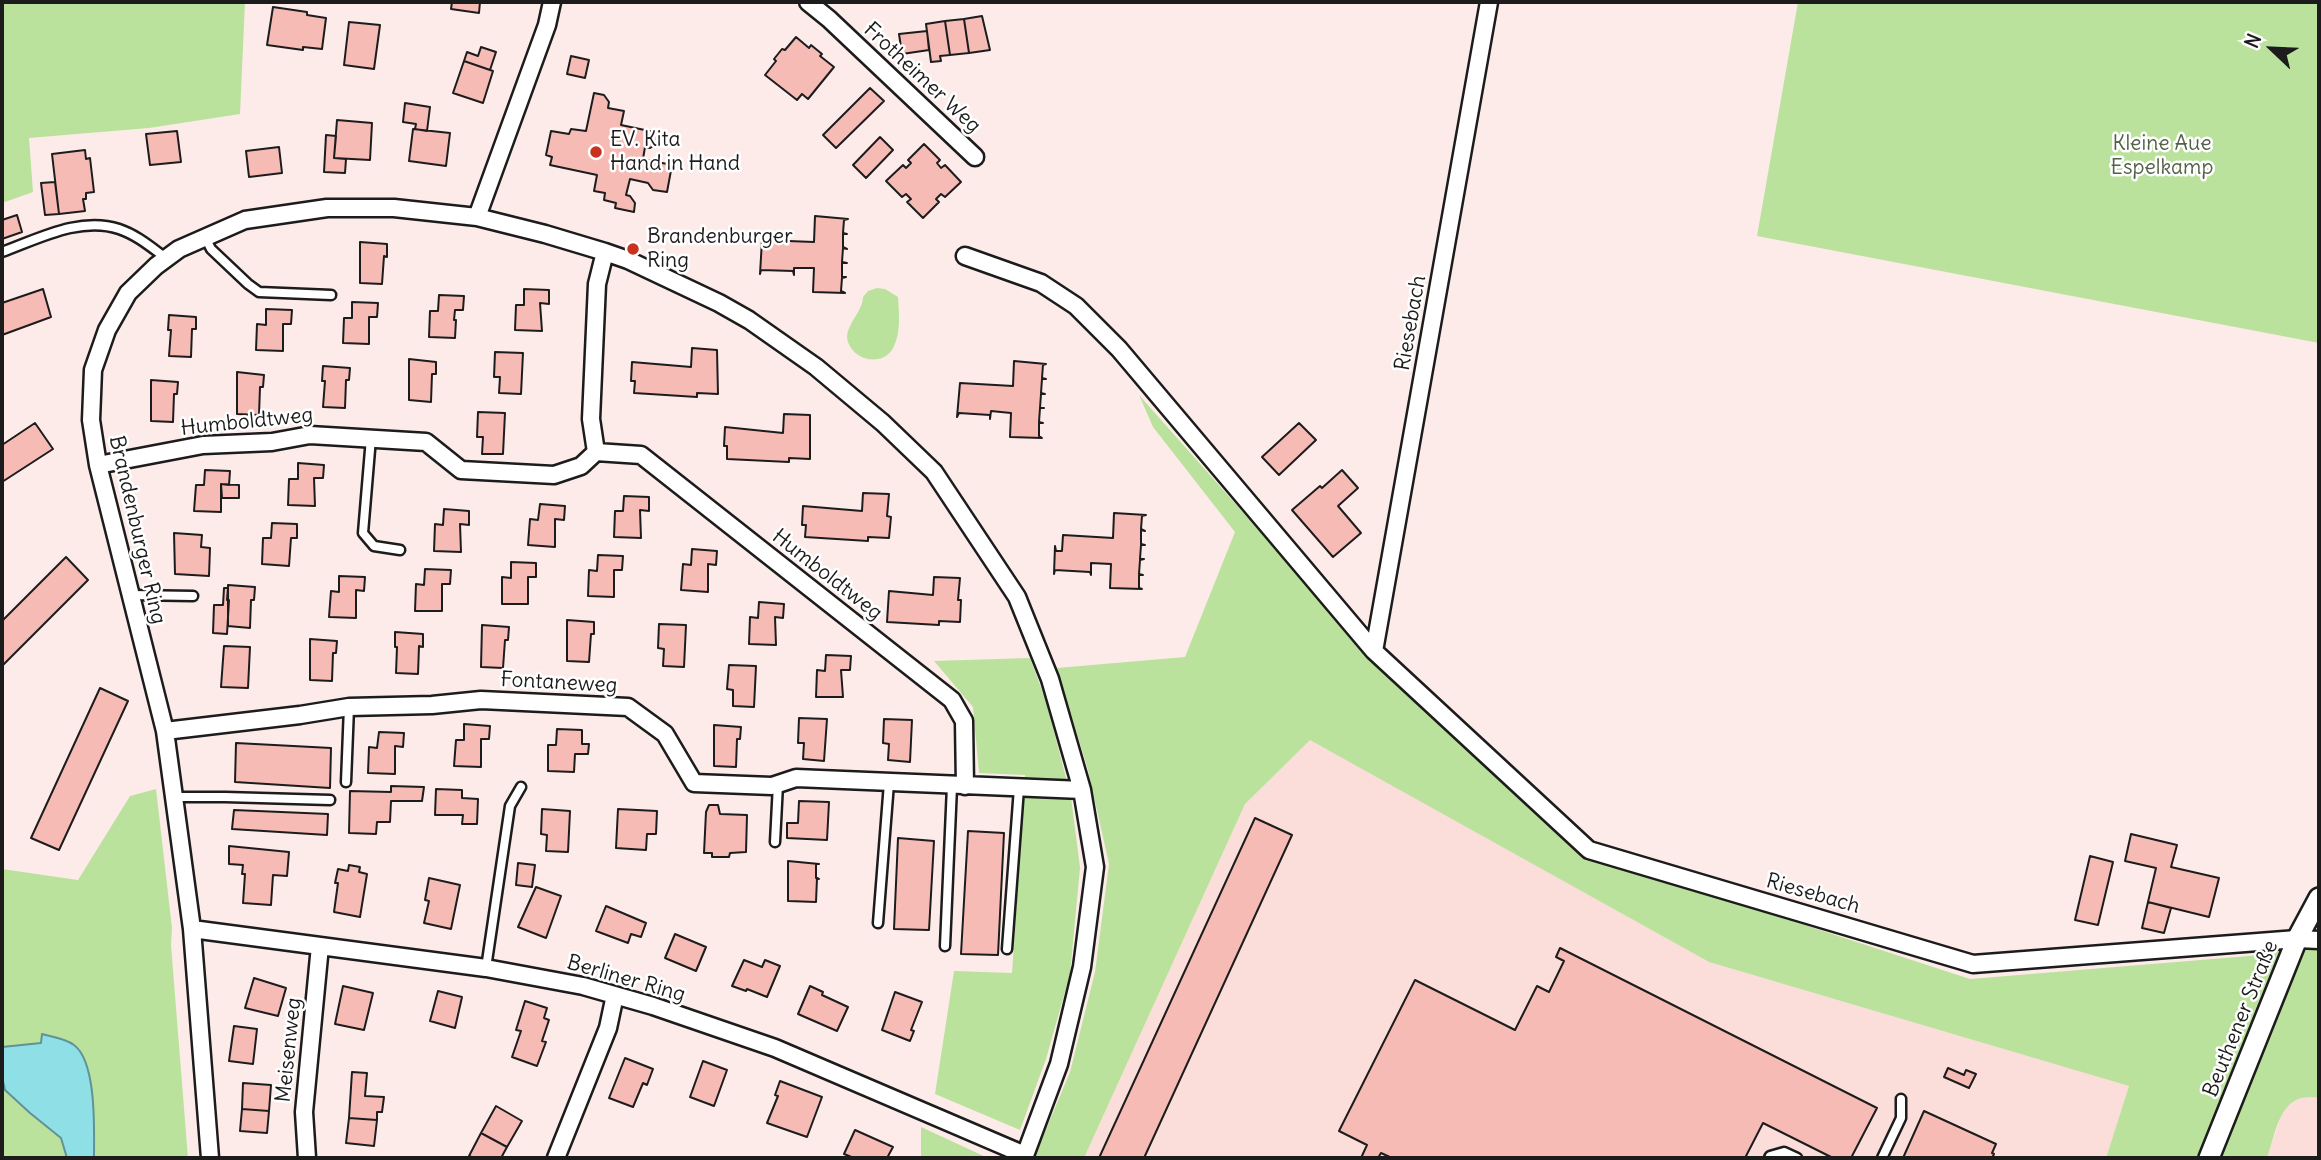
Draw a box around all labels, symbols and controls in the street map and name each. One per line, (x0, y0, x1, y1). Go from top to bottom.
north arrow (2237, 14, 2307, 84)
street label: Frotheimer Weg (858, 17, 986, 139)
text: N (2239, 30, 2266, 52)
place label: EV. Kita Hand in Hand (610, 127, 740, 177)
park label: Kleine Aue Espelkamp (2111, 131, 2213, 181)
marker: EV. Kita Hand in Hand (588, 144, 604, 160)
place label: Brandenburger Ring (647, 224, 793, 274)
marker: Brandenburger Ring (625, 241, 641, 257)
street label: Riesebach (1390, 273, 1432, 373)
street label: Humboldtweg (180, 403, 314, 441)
street label: Brandenburger Ring (103, 433, 171, 627)
street label: Humboldtweg (767, 524, 887, 626)
street label: Fontaneweg (500, 667, 618, 699)
street label: Riesebach (1763, 869, 1863, 919)
street label: Beuthener Straße (2198, 937, 2284, 1101)
street label: Berliner Ring (564, 950, 688, 1008)
street label: Meisenweg (271, 996, 307, 1104)

